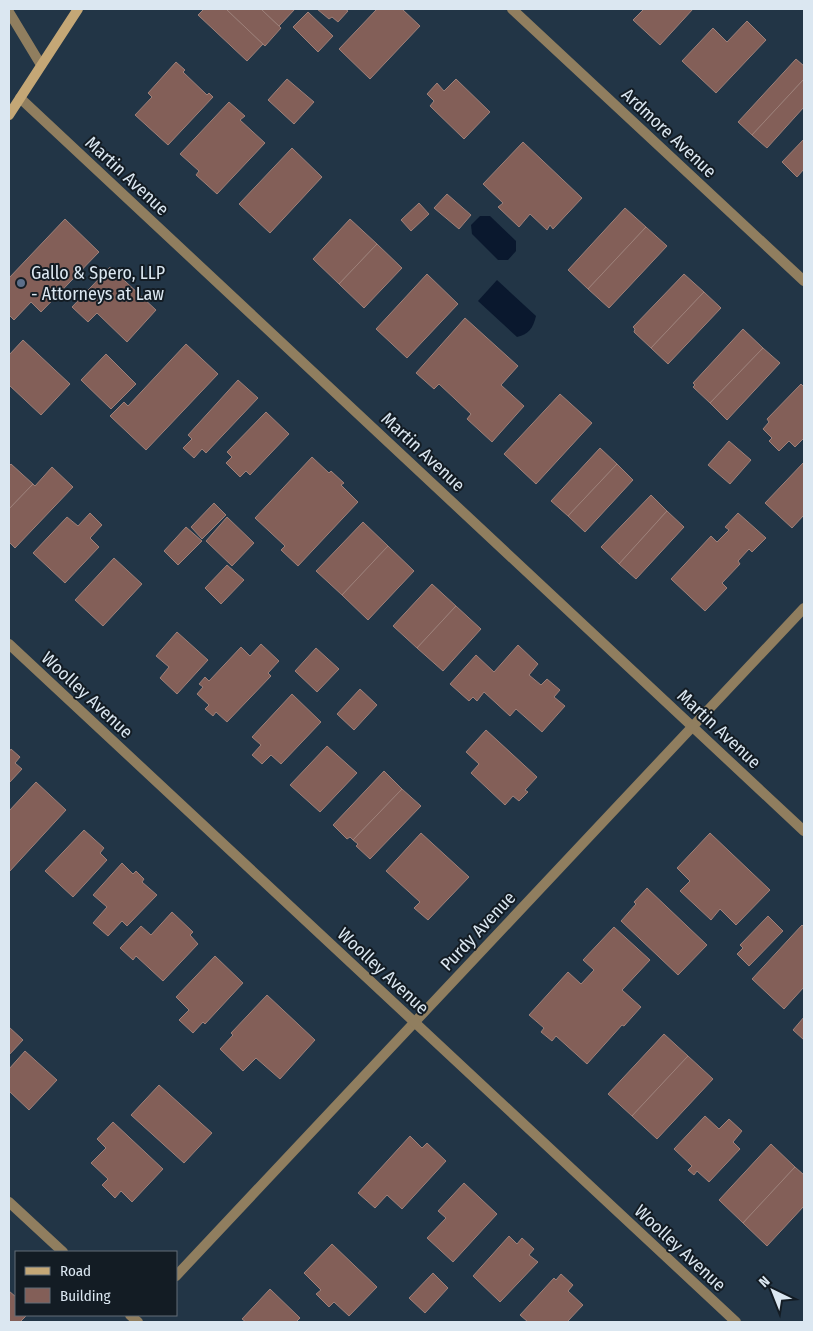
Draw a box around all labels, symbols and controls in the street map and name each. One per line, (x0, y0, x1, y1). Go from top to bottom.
street label: Ardmore Avenue (617, 84, 721, 182)
street label: Martin Avenue (81, 132, 173, 220)
place label: Gallo & Spero, LLP - Attorneys at Law (31, 262, 165, 305)
marker: Gallo & Spero, LLP - Attorneys at Law (15, 277, 27, 289)
street label: Martin Avenue (377, 408, 469, 496)
street label: Woolley Avenue (37, 647, 137, 743)
street label: Martin Avenue (673, 685, 765, 773)
street label: Purdy Avenue (436, 887, 520, 975)
street label: Woolley Avenue (333, 923, 433, 1019)
street label: Woolley Avenue (630, 1200, 730, 1296)
legend (15, 1251, 178, 1316)
text: Road (60, 1262, 91, 1280)
north arrow (748, 1266, 798, 1316)
text: N (756, 1273, 773, 1291)
text: Building (60, 1287, 111, 1305)

